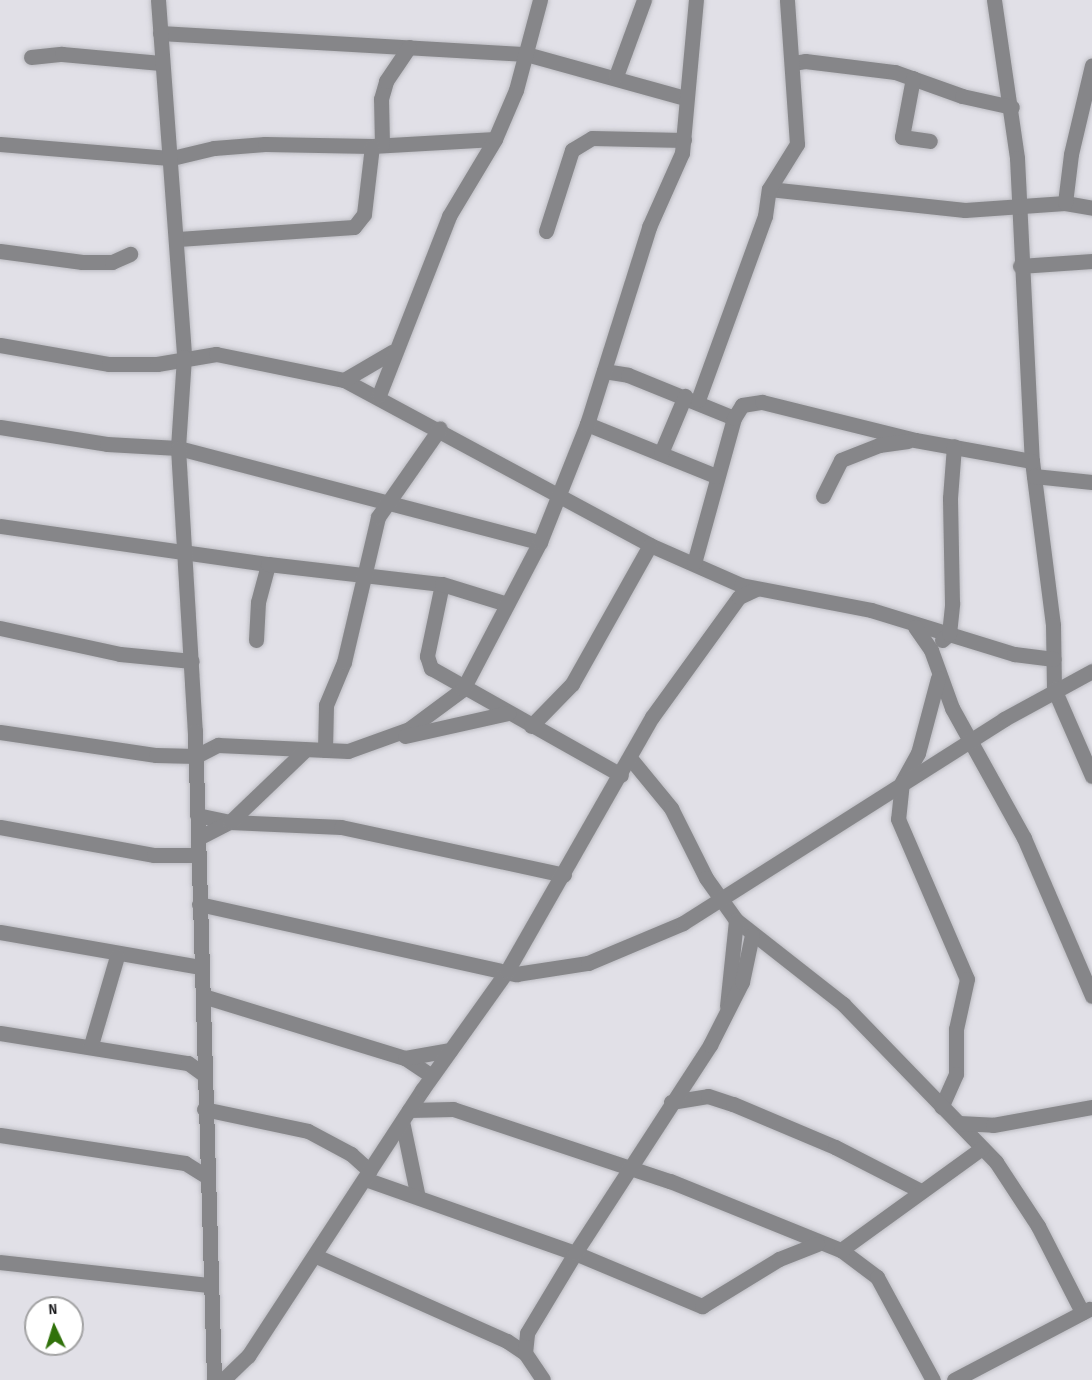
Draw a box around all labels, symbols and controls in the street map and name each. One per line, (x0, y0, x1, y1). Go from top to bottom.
north arrow (24, 1296, 84, 1356)
text: N (48, 1300, 58, 1319)

